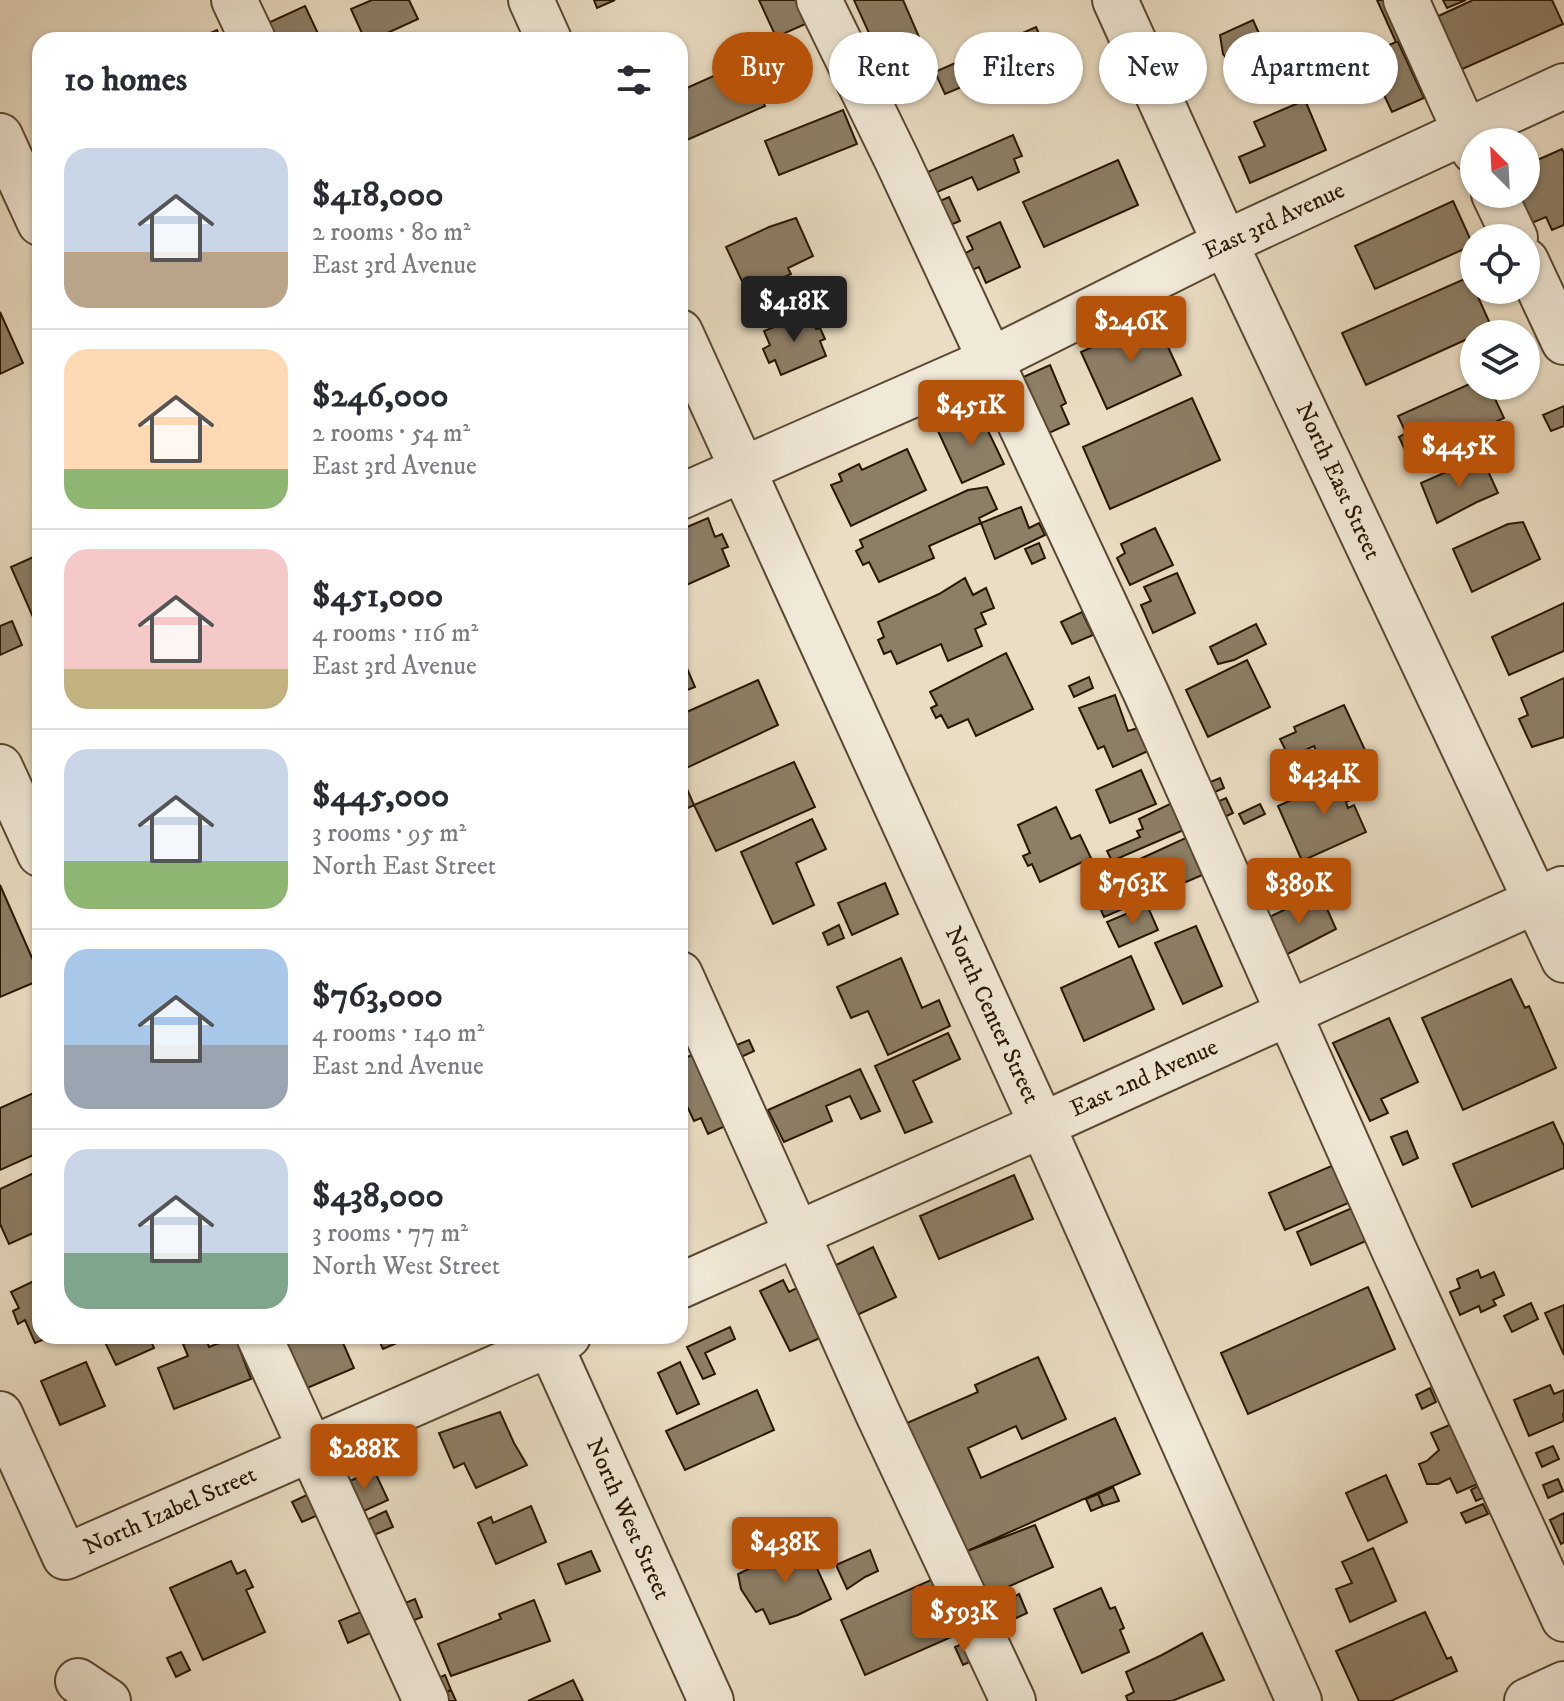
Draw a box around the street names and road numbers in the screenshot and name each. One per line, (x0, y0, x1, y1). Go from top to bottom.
street label: East 3rd Avenue (1199, 175, 1349, 267)
street label: North East Street (1288, 398, 1388, 565)
street label: North Center Street (938, 922, 1046, 1109)
street label: East 2nd Avenue (1065, 1032, 1223, 1124)
street label: North West Street (579, 1434, 677, 1605)
street label: North Izabel Street (79, 1459, 261, 1563)

